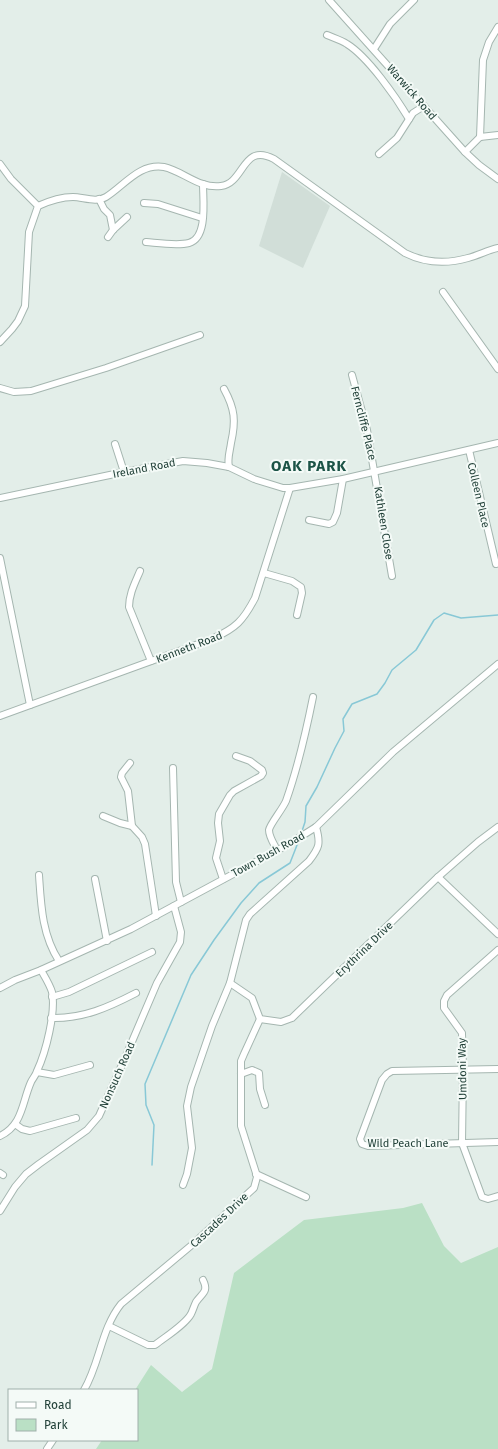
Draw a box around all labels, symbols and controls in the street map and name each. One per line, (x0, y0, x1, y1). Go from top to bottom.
street label: Warwick Road (384, 62, 439, 123)
street label: Ferncliffe Place (348, 385, 379, 462)
street label: Ireland Road (112, 456, 177, 481)
district label: OAK PARK (271, 457, 347, 475)
street label: Colleen Place (465, 461, 492, 529)
street label: Kathleen Close (371, 485, 396, 561)
street label: Kenneth Road (154, 629, 224, 666)
street label: Town Bush Road (229, 829, 307, 880)
street label: Erythrina Drive (333, 919, 396, 980)
street label: Umdoni Way (455, 1037, 470, 1100)
street label: Nonsuch Road (97, 1040, 138, 1111)
street label: Wild Peach Lane (367, 1137, 449, 1150)
street label: Cascades Drive (188, 1190, 251, 1251)
legend (8, 1389, 138, 1441)
text: Road (44, 1398, 72, 1412)
text: Park (44, 1418, 68, 1432)

